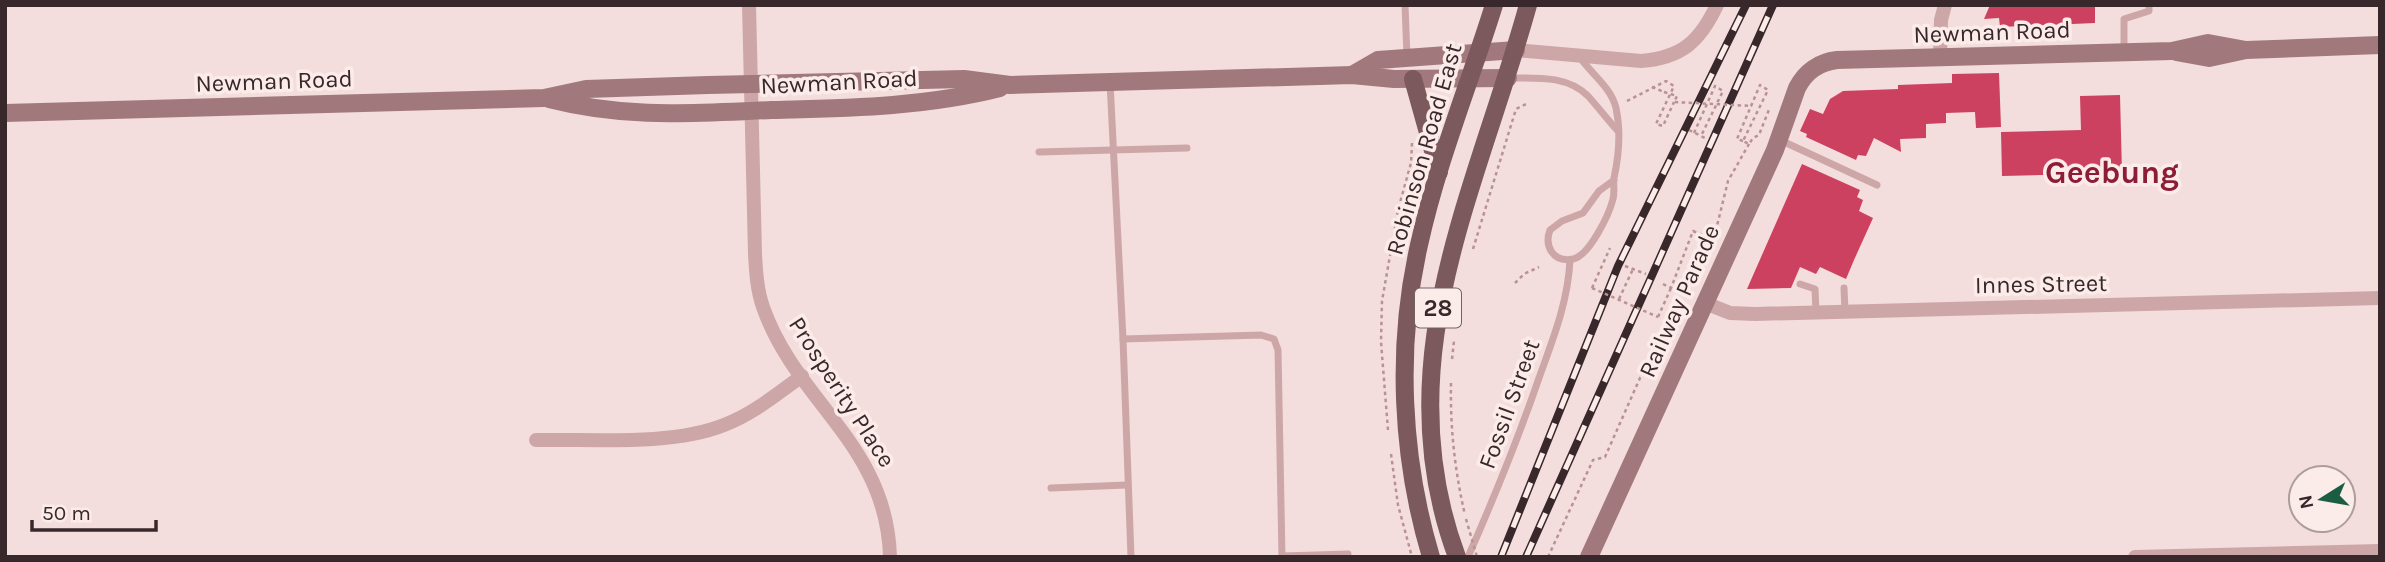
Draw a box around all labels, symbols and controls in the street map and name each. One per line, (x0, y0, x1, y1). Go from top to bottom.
street label: Newman Road (1913, 15, 2071, 49)
street label: Robinson Road East (1380, 40, 1468, 258)
street label: Newman Road (195, 64, 353, 98)
street label: Newman Road (760, 64, 918, 100)
district label: Geebung (2045, 154, 2179, 191)
street label: Railway Parade (1633, 220, 1725, 382)
street label: Innes Street (1975, 269, 2107, 299)
road number: 28 (1415, 288, 1461, 328)
street label: Prosperity Place (783, 312, 901, 472)
street label: Fossil Street (1473, 335, 1545, 473)
north arrow (2287, 464, 2357, 534)
scale bar (32, 489, 156, 532)
text: N (2294, 493, 2318, 511)
text: 50 m (42, 501, 91, 525)

